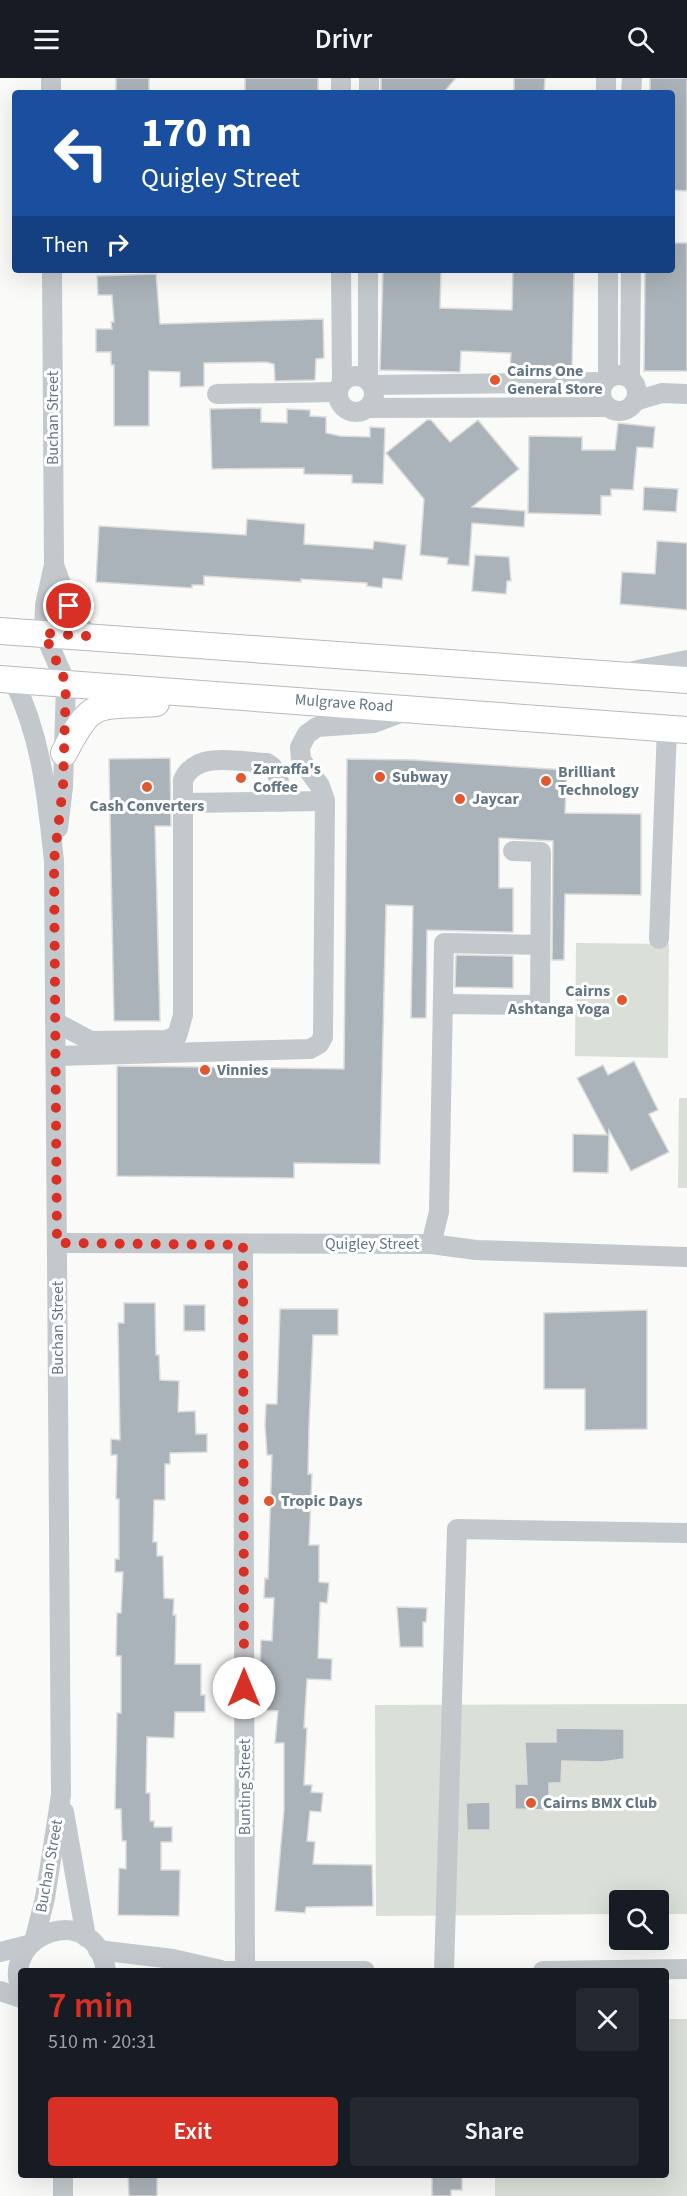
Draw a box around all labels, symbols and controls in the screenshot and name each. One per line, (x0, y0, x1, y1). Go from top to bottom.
text: Drivr (315, 20, 372, 59)
icon: menu (30, 23, 63, 56)
icon: search (624, 23, 657, 56)
text: 170 m (141, 103, 252, 163)
icon: left (42, 114, 120, 192)
text: Quigley Street (141, 159, 300, 198)
icon: right (101, 228, 134, 261)
text: Then (42, 229, 89, 261)
place label: Cairns One General Store (507, 360, 603, 400)
street label: Buchan Street (42, 370, 64, 465)
marker: Cairns One General Store (488, 373, 502, 387)
pin (43, 580, 94, 631)
icon: arrive (52, 589, 85, 622)
street label: Mulgrave Road (294, 689, 394, 717)
place label: Zarraffa's Coffee (253, 758, 321, 798)
place label: Brilliant Technology (558, 761, 640, 801)
place label: Subway (392, 766, 449, 788)
marker: Subway (373, 770, 387, 784)
marker: Zarraffa's Coffee (234, 771, 248, 785)
marker: Brilliant Technology (539, 774, 553, 788)
marker: Cash Converters (140, 780, 154, 794)
place label: Jaycar (472, 788, 520, 810)
marker: Jaycar (453, 792, 467, 806)
place label: Cash Converters (90, 795, 204, 817)
place label: Cairns Ashtanga Yoga (507, 980, 610, 1020)
marker: Cairns Ashtanga Yoga (615, 993, 629, 1007)
place label: Vinnies (216, 1059, 268, 1081)
marker: Vinnies (198, 1063, 212, 1077)
street label: Quigley Street (325, 1233, 420, 1255)
street label: Buchan Street (47, 1280, 69, 1375)
place label: Tropic Days (281, 1490, 363, 1512)
marker: Tropic Days (262, 1494, 276, 1508)
position arrow (212, 1656, 276, 1720)
street label: Bunting Street (234, 1738, 256, 1835)
place label: Cairns BMX Club (543, 1792, 657, 1814)
marker: Cairns BMX Club (524, 1796, 538, 1810)
street label: Buchan Street (30, 1817, 68, 1914)
map controls (609, 1890, 669, 1950)
button: search (609, 1890, 669, 1950)
text: 7 min (48, 1980, 134, 2031)
button: close (576, 1988, 639, 2051)
text: 510 m · 20:31 (48, 2028, 156, 2056)
button: Exit (48, 2097, 338, 2166)
button: Share (350, 2097, 639, 2166)

